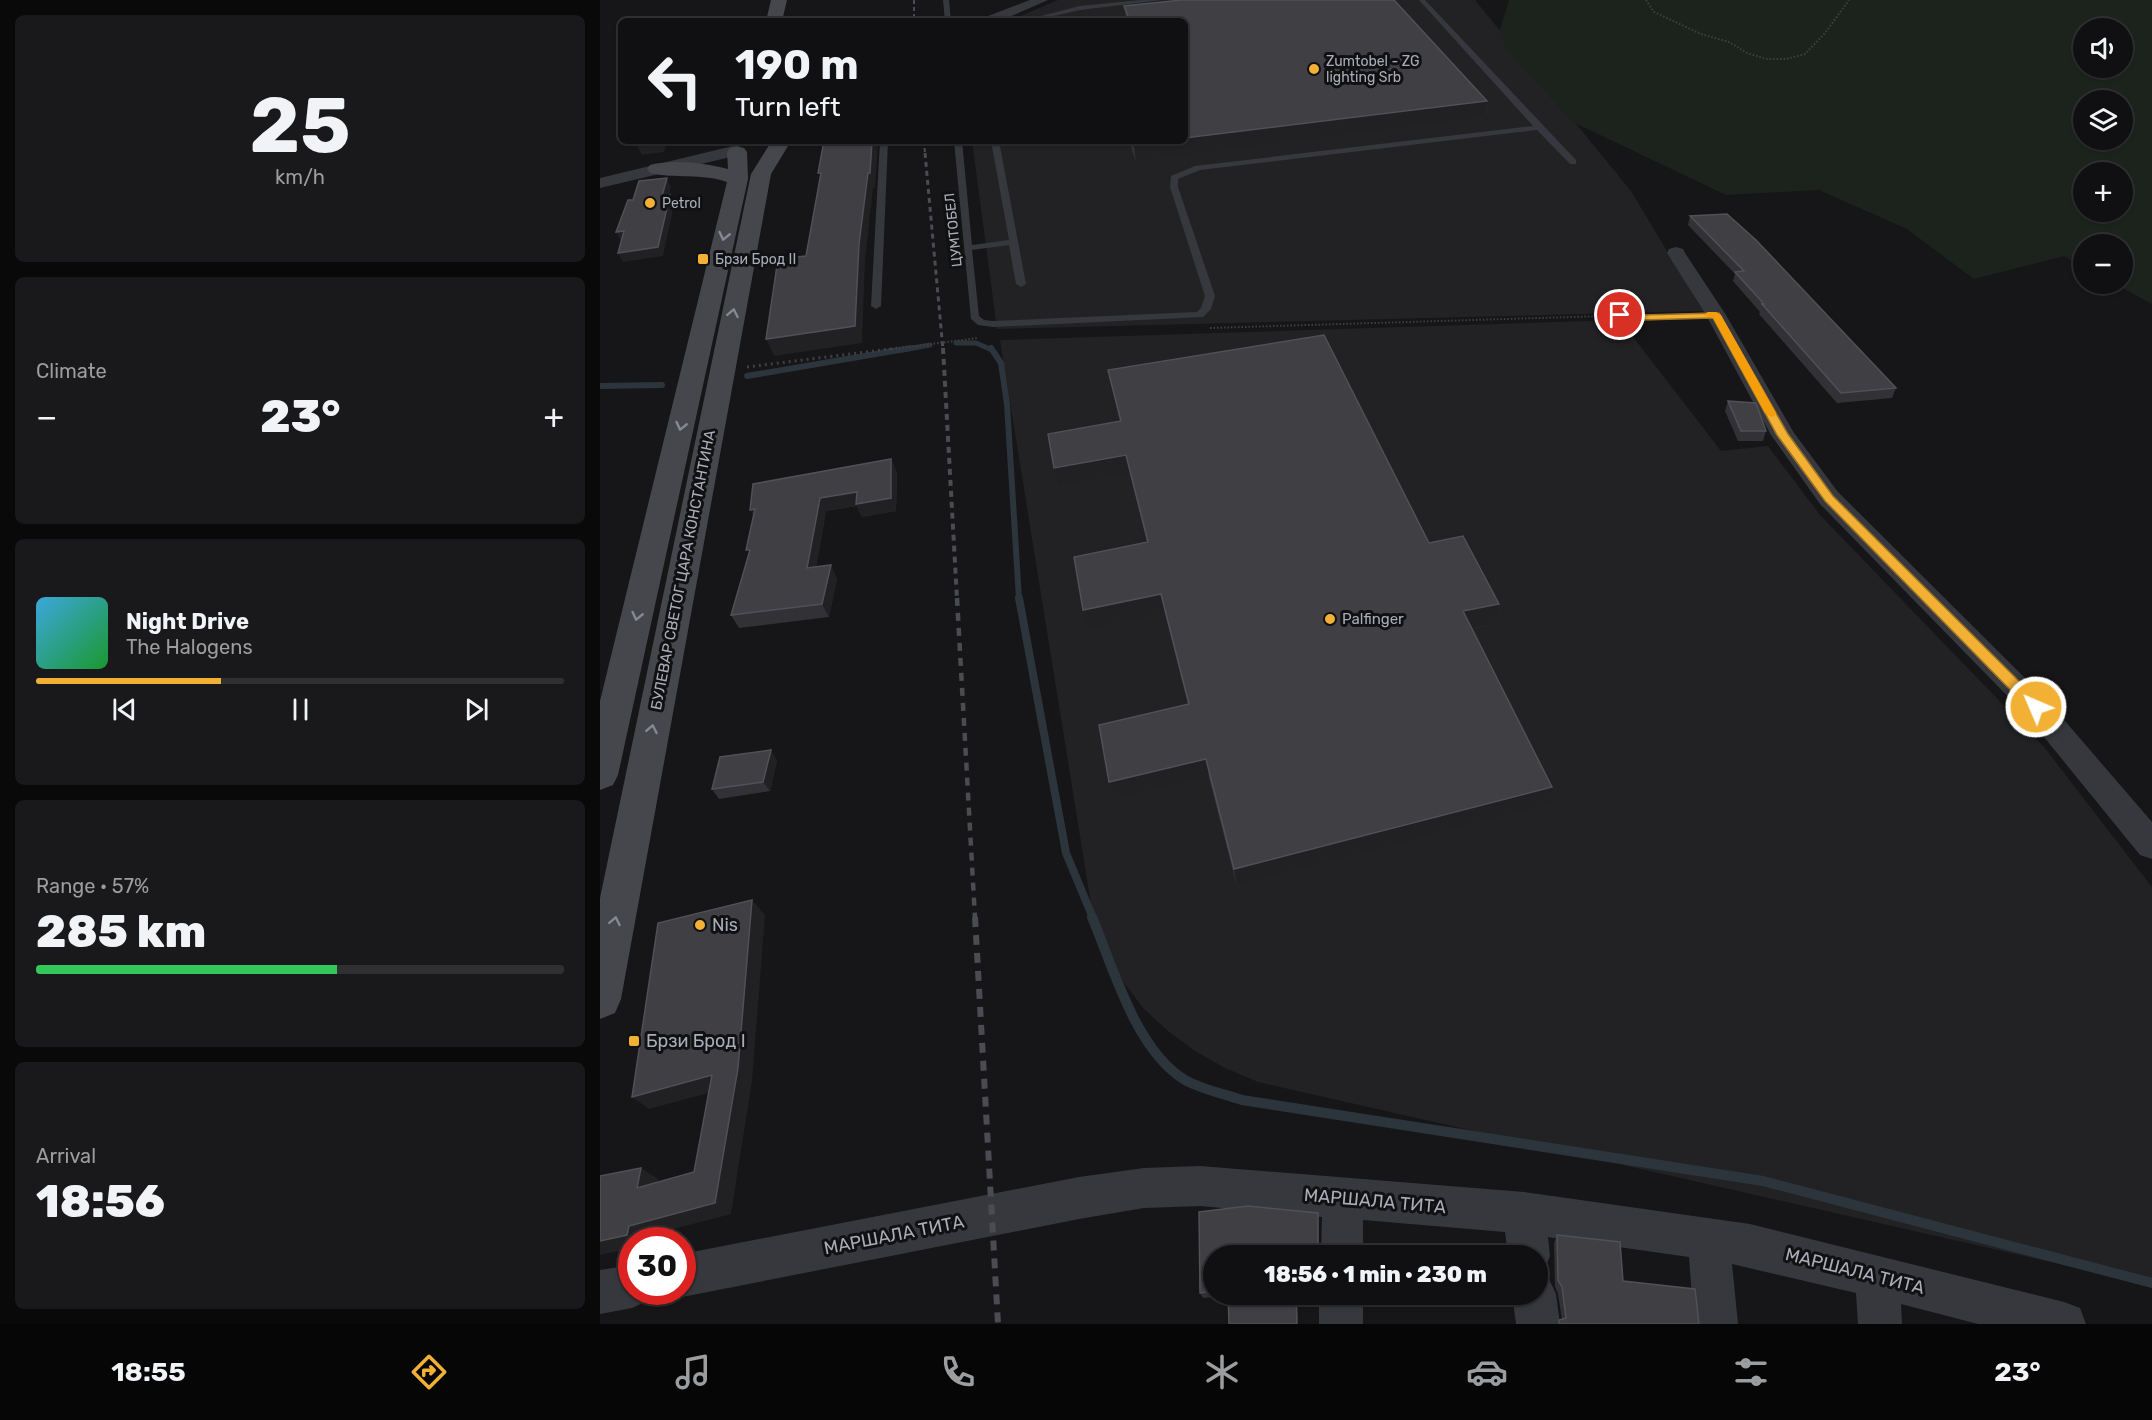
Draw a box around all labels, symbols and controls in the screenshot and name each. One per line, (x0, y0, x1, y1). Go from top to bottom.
map controls (2073, 18, 2133, 294)
button: sound (2073, 18, 2133, 78)
text: 190 m (735, 40, 859, 90)
icon: left (636, 42, 714, 120)
place label: Zumtobel - ZG lighting Srb (1326, 53, 1420, 86)
marker: Zumtobel - ZG lighting Srb (1307, 62, 1321, 76)
text: 25 (249, 79, 351, 172)
button: layers (2073, 90, 2133, 150)
text: Turn left (735, 91, 840, 123)
button: + (2073, 162, 2133, 222)
text: km/h (275, 165, 325, 189)
street label: ЦУМТОБЕЛ (941, 192, 966, 268)
place label: Petrol (662, 195, 701, 212)
marker: Petrol (643, 196, 657, 210)
one-way arrow (719, 230, 732, 240)
button: − (2073, 234, 2133, 294)
place label: Брзи Брод II (715, 251, 796, 268)
marker: Брзи Брод II (696, 252, 710, 266)
pin (1594, 289, 1645, 340)
icon: arrive (1603, 298, 1636, 331)
one-way arrow (726, 308, 739, 318)
text: Climate (36, 359, 107, 383)
text: 23° (260, 390, 341, 443)
text: − (36, 397, 57, 436)
text: + (543, 397, 564, 436)
one-way arrow (675, 420, 688, 430)
street label: БУЛЕВАР СВЕТОГ ЦАРА КОНСТАНТИНА (647, 428, 719, 712)
text: Night Drive (126, 608, 249, 635)
one-way arrow (631, 610, 644, 620)
place label: Palfinger (1342, 610, 1404, 628)
marker: Palfinger (1323, 612, 1337, 626)
text: The Halogens (126, 635, 253, 659)
position arrow (2004, 675, 2068, 739)
icon: previous (108, 693, 141, 726)
icon: pause (284, 693, 317, 726)
icon: next (460, 693, 493, 726)
one-way arrow (645, 725, 658, 735)
text: Range · 57% (36, 874, 149, 898)
text: 285 km (36, 905, 206, 958)
place label: Nis (712, 914, 738, 936)
one-way arrow (608, 916, 621, 926)
marker: Nis (693, 918, 707, 932)
place label: Брзи Брод I (646, 1030, 746, 1052)
marker: Брзи Брод I (627, 1034, 641, 1048)
text: Arrival (36, 1144, 96, 1168)
text: 18:56 (36, 1175, 165, 1228)
street label: МАРШАЛА ТИТА (1303, 1184, 1447, 1218)
street label: МАРШАЛА ТИТА (822, 1211, 966, 1259)
speed limit sign: 30 (618, 1227, 696, 1305)
street label: МАРШАЛА ТИТА (1783, 1243, 1927, 1299)
text: 18:56 · 1 min · 230 m (1264, 1261, 1487, 1288)
icon: directions (408, 1351, 450, 1393)
icon: music (672, 1351, 714, 1393)
icon: phone (937, 1351, 979, 1393)
icon: climate (1201, 1351, 1243, 1393)
icon: car (1466, 1351, 1508, 1393)
icon: filters (1730, 1351, 1772, 1393)
text: 18:55 (111, 1356, 186, 1388)
text: 23° (1994, 1356, 2041, 1388)

